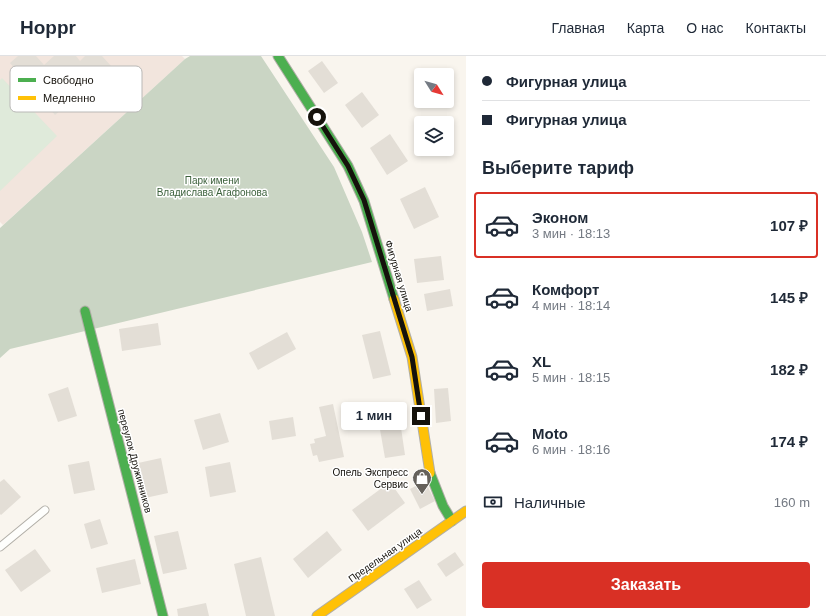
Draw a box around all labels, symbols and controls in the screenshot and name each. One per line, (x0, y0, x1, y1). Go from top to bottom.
text: Hoppr (20, 17, 76, 38)
text: Главная (551, 20, 605, 36)
text: Карта (627, 20, 664, 36)
text: О нас (686, 20, 724, 36)
text: Контакты (746, 20, 806, 36)
legend (10, 66, 142, 112)
north arrow (414, 68, 454, 108)
map controls (414, 68, 454, 156)
text: Фигурная улица (506, 73, 627, 90)
text: Свободно (43, 74, 94, 86)
text: Медленно (43, 92, 95, 104)
route start (308, 108, 326, 126)
text: Фигурная улица (506, 111, 627, 128)
button: layers (414, 116, 454, 156)
text: Выберите тариф (482, 158, 634, 178)
park label: Парк имени Владислава Агафонова (157, 175, 268, 198)
icon: car (484, 207, 520, 243)
text: Эконом (532, 209, 588, 226)
text: 107 ₽ (770, 217, 808, 234)
text: 3 мин · 18:13 (532, 226, 610, 241)
street label: Фигурная улица (383, 239, 415, 313)
icon: car (484, 279, 520, 315)
text: Комфорт (532, 281, 599, 298)
text: 145 ₽ (770, 289, 808, 306)
text: 4 мин · 18:14 (532, 298, 610, 313)
icon: car (484, 351, 520, 387)
text: XL (532, 353, 551, 370)
text: 182 ₽ (770, 361, 808, 378)
text: 5 мин · 18:15 (532, 370, 610, 385)
callout: 1 мин (341, 402, 407, 430)
route end (412, 407, 430, 425)
street label: переулок Дружинников (116, 408, 154, 514)
text: 1 мин (356, 408, 392, 423)
icon: car (484, 423, 520, 459)
text: Moto (532, 425, 568, 442)
text: 174 ₽ (770, 433, 808, 450)
text: 6 мин · 18:16 (532, 442, 610, 457)
place label: Опель Экспресс Сервис (333, 467, 408, 490)
shop icon: Опель Экспресс Сервис (411, 467, 433, 495)
icon: cash (482, 491, 504, 513)
text: Наличные (514, 494, 586, 511)
text: 160 m (774, 495, 810, 510)
street label: Предельная улица (346, 525, 424, 584)
button: Заказать (482, 562, 810, 608)

